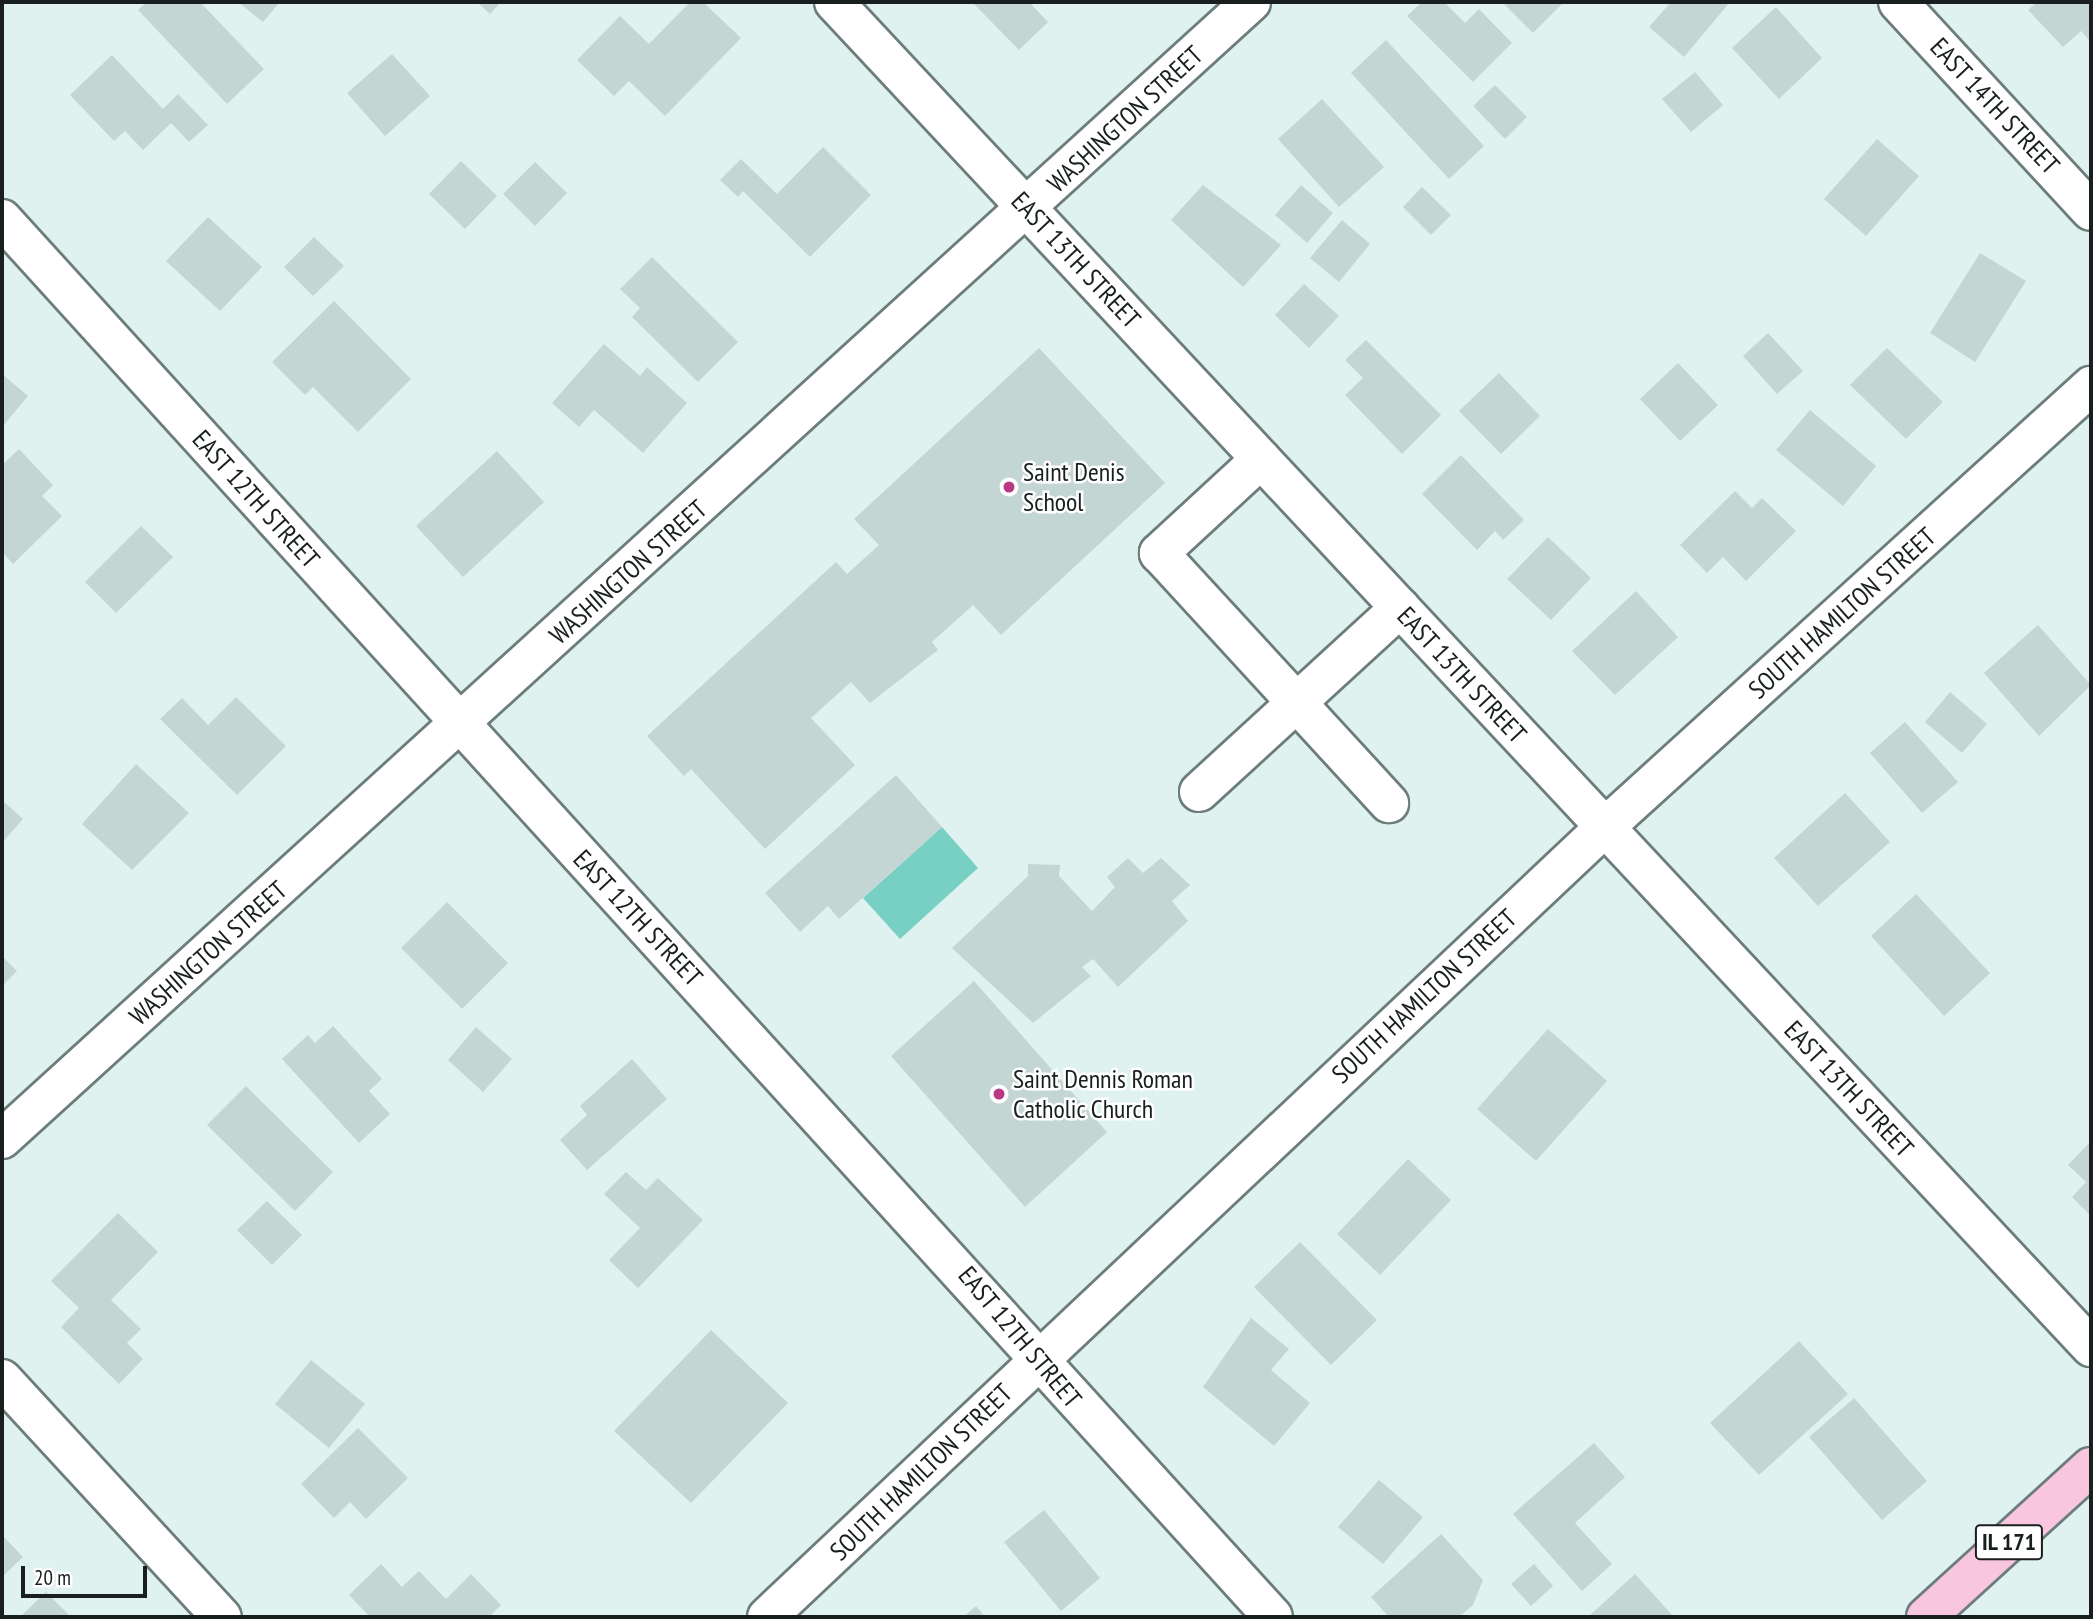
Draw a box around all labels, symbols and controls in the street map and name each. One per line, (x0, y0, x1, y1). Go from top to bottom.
street label: EAST 14TH STREET (1924, 31, 2066, 181)
street label: WASHINGTON STREET (1041, 39, 1209, 199)
street label: EAST 13TH STREET (1005, 185, 1147, 335)
street label: EAST 12TH STREET (186, 423, 326, 575)
place label: Saint Denis School (1023, 456, 1124, 518)
marker: Saint Denis School (1001, 479, 1017, 495)
street label: WASHINGTON STREET (543, 493, 713, 651)
street label: SOUTH HAMILTON STREET (1742, 521, 1942, 705)
street label: EAST 13TH STREET (1391, 600, 1533, 750)
street label: EAST 12TH STREET (567, 843, 709, 993)
street label: WASHINGTON STREET (123, 874, 293, 1032)
street label: SOUTH HAMILTON STREET (1325, 903, 1523, 1089)
street label: EAST 13TH STREET (1778, 1014, 1920, 1164)
place label: Saint Dennis Roman Catholic Church (1013, 1063, 1193, 1124)
marker: Saint Dennis Roman Catholic Church (991, 1086, 1007, 1102)
street label: EAST 12TH STREET (952, 1260, 1088, 1414)
street label: SOUTH HAMILTON STREET (824, 1377, 1018, 1567)
road number: IL 171 (1974, 1522, 2044, 1562)
scale bar (24, 1552, 150, 1596)
text: 20 m (34, 1564, 71, 1591)

